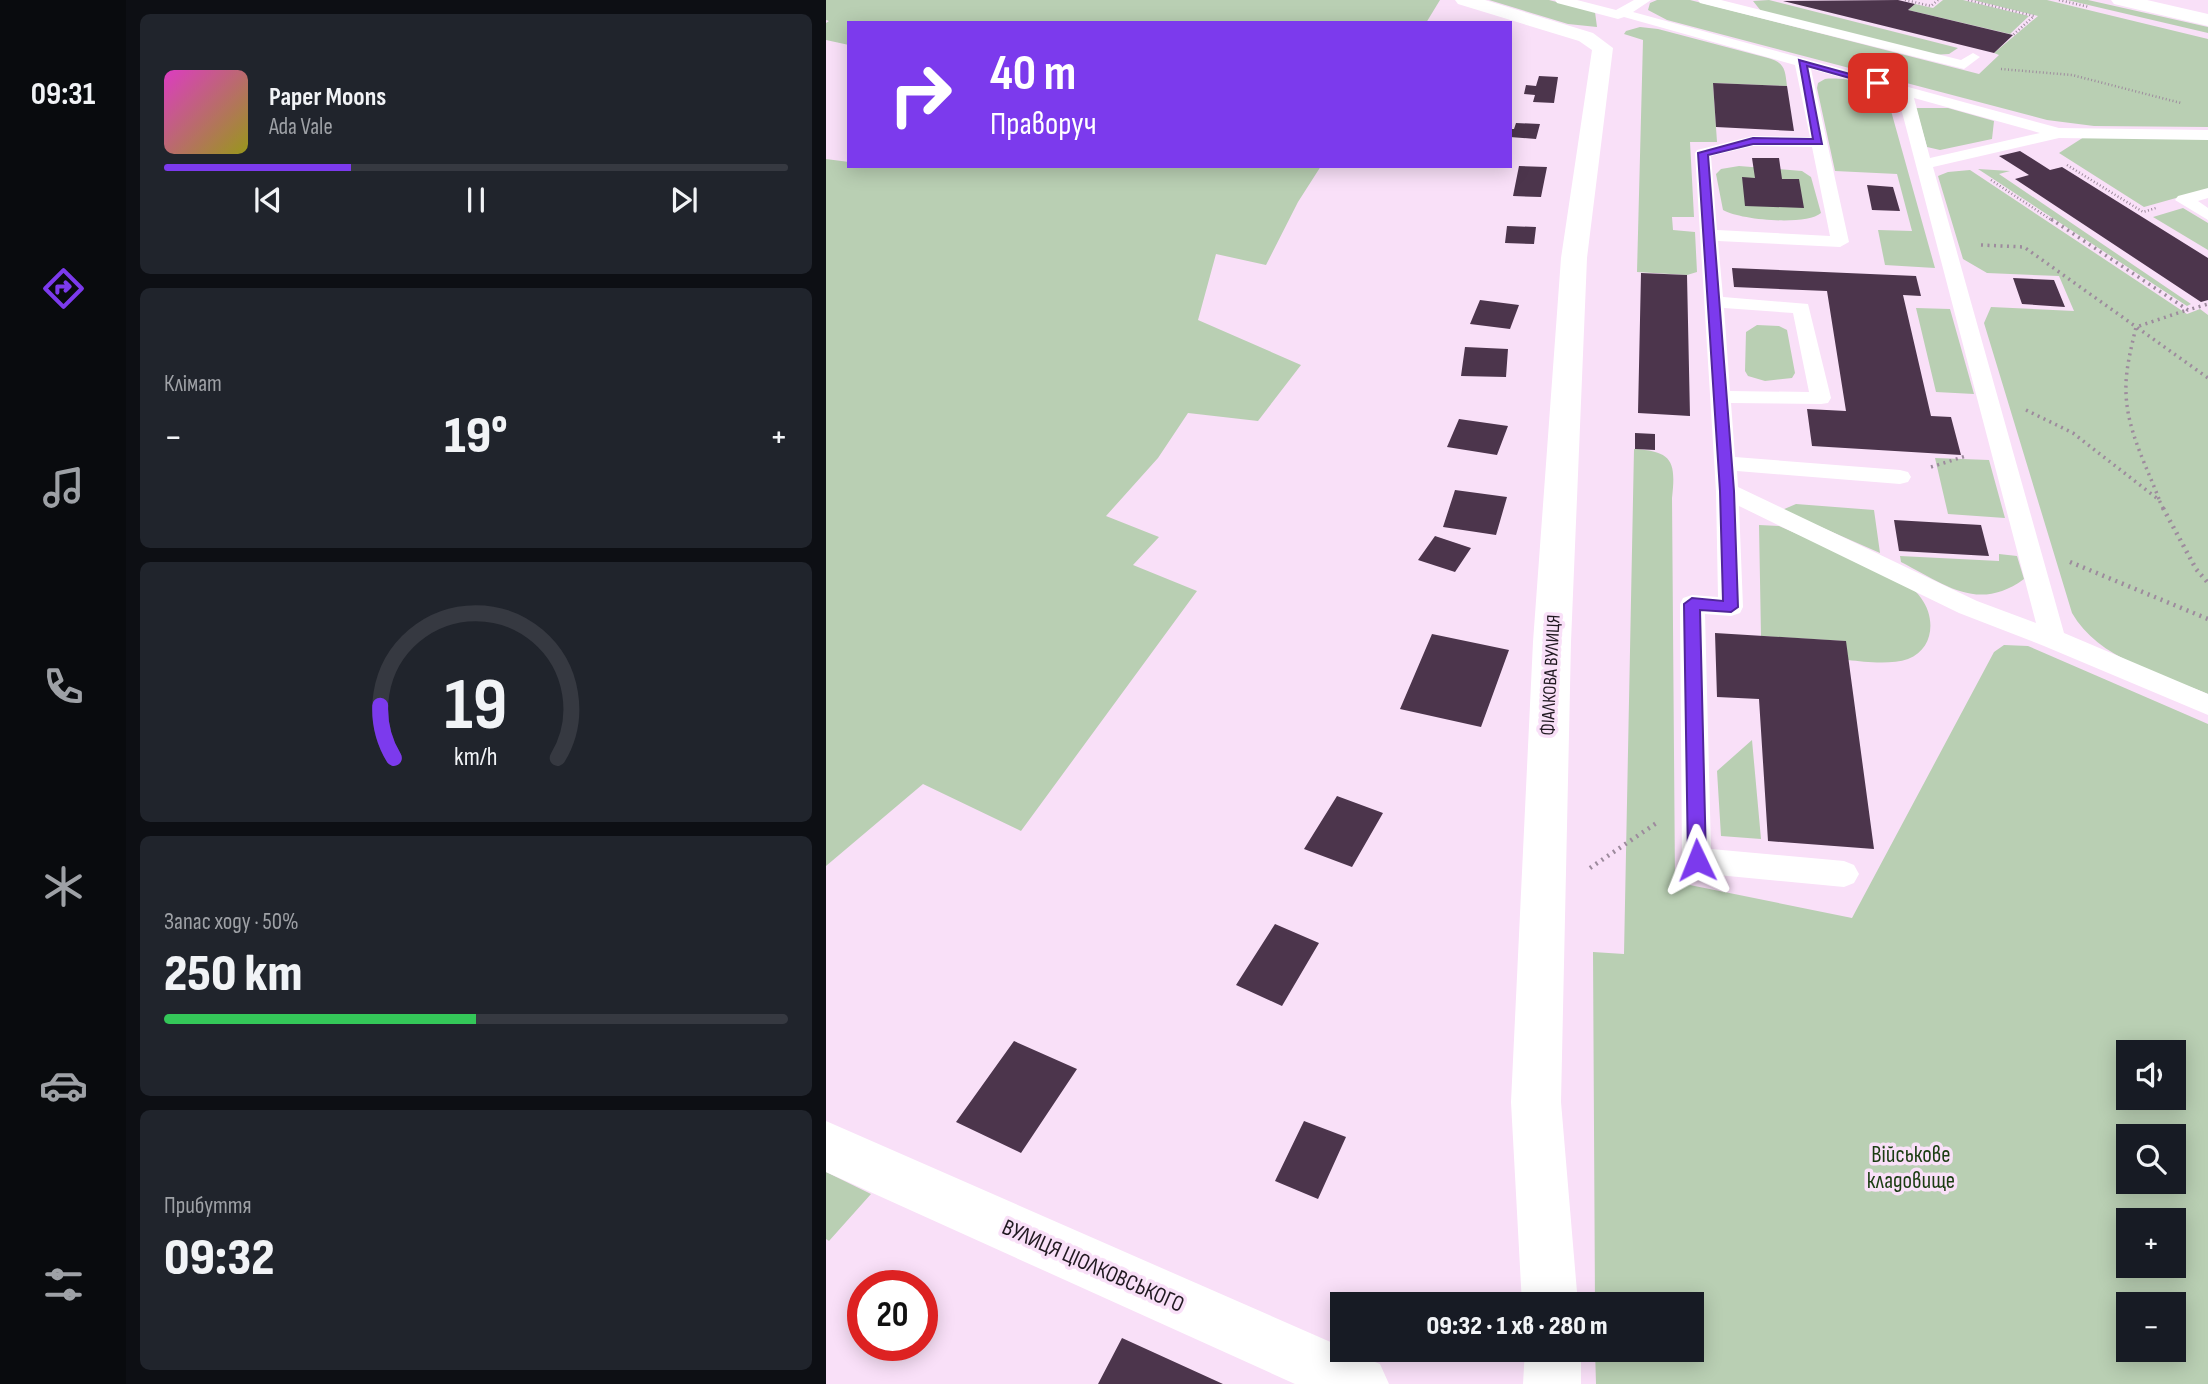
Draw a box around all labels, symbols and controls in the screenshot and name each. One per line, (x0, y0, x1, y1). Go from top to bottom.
text: 40 m (990, 45, 1076, 104)
icon: right (875, 49, 966, 140)
pin (1848, 53, 1908, 113)
icon: arrive (1859, 64, 1897, 102)
text: 09:31 (31, 75, 95, 114)
text: Paper Moons (269, 82, 386, 113)
text: Праворуч (990, 105, 1097, 144)
text: Ada Vale (269, 113, 333, 141)
icon: previous (249, 181, 287, 219)
icon: pause (457, 181, 495, 219)
icon: next (665, 181, 703, 219)
icon: directions (39, 264, 88, 313)
text: Клімат (164, 370, 222, 398)
text: 19° (444, 405, 508, 468)
text: − (164, 415, 183, 460)
text: + (769, 415, 788, 460)
icon: music (39, 463, 88, 512)
street label: ФІАЛКОВА ВУЛИЦЯ (1536, 614, 1566, 736)
icon: phone (39, 662, 88, 711)
text: 19 (444, 662, 508, 750)
text: km/h (454, 742, 498, 773)
position arrow (1660, 823, 1734, 897)
icon: climate (39, 862, 88, 911)
text: Запас ходу · 50% (164, 908, 299, 936)
text: 250 km (164, 943, 302, 1006)
map controls (2116, 1040, 2186, 1362)
button: sound (2116, 1040, 2186, 1110)
icon: car (39, 1061, 88, 1110)
button: search (2116, 1124, 2186, 1194)
park label: Військове кладовище (1867, 1141, 1955, 1195)
text: Прибуття (164, 1192, 252, 1220)
button: + (2116, 1208, 2186, 1278)
street label: ВУЛИЦЯ ЦІОЛКОВСЬКОГО (998, 1213, 1188, 1319)
text: 09:32 (164, 1227, 275, 1290)
icon: filters (39, 1260, 88, 1309)
speed limit sign: 20 (847, 1270, 938, 1361)
button: − (2116, 1292, 2186, 1362)
text: 09:32 · 1 хв · 280 m (1427, 1311, 1607, 1342)

